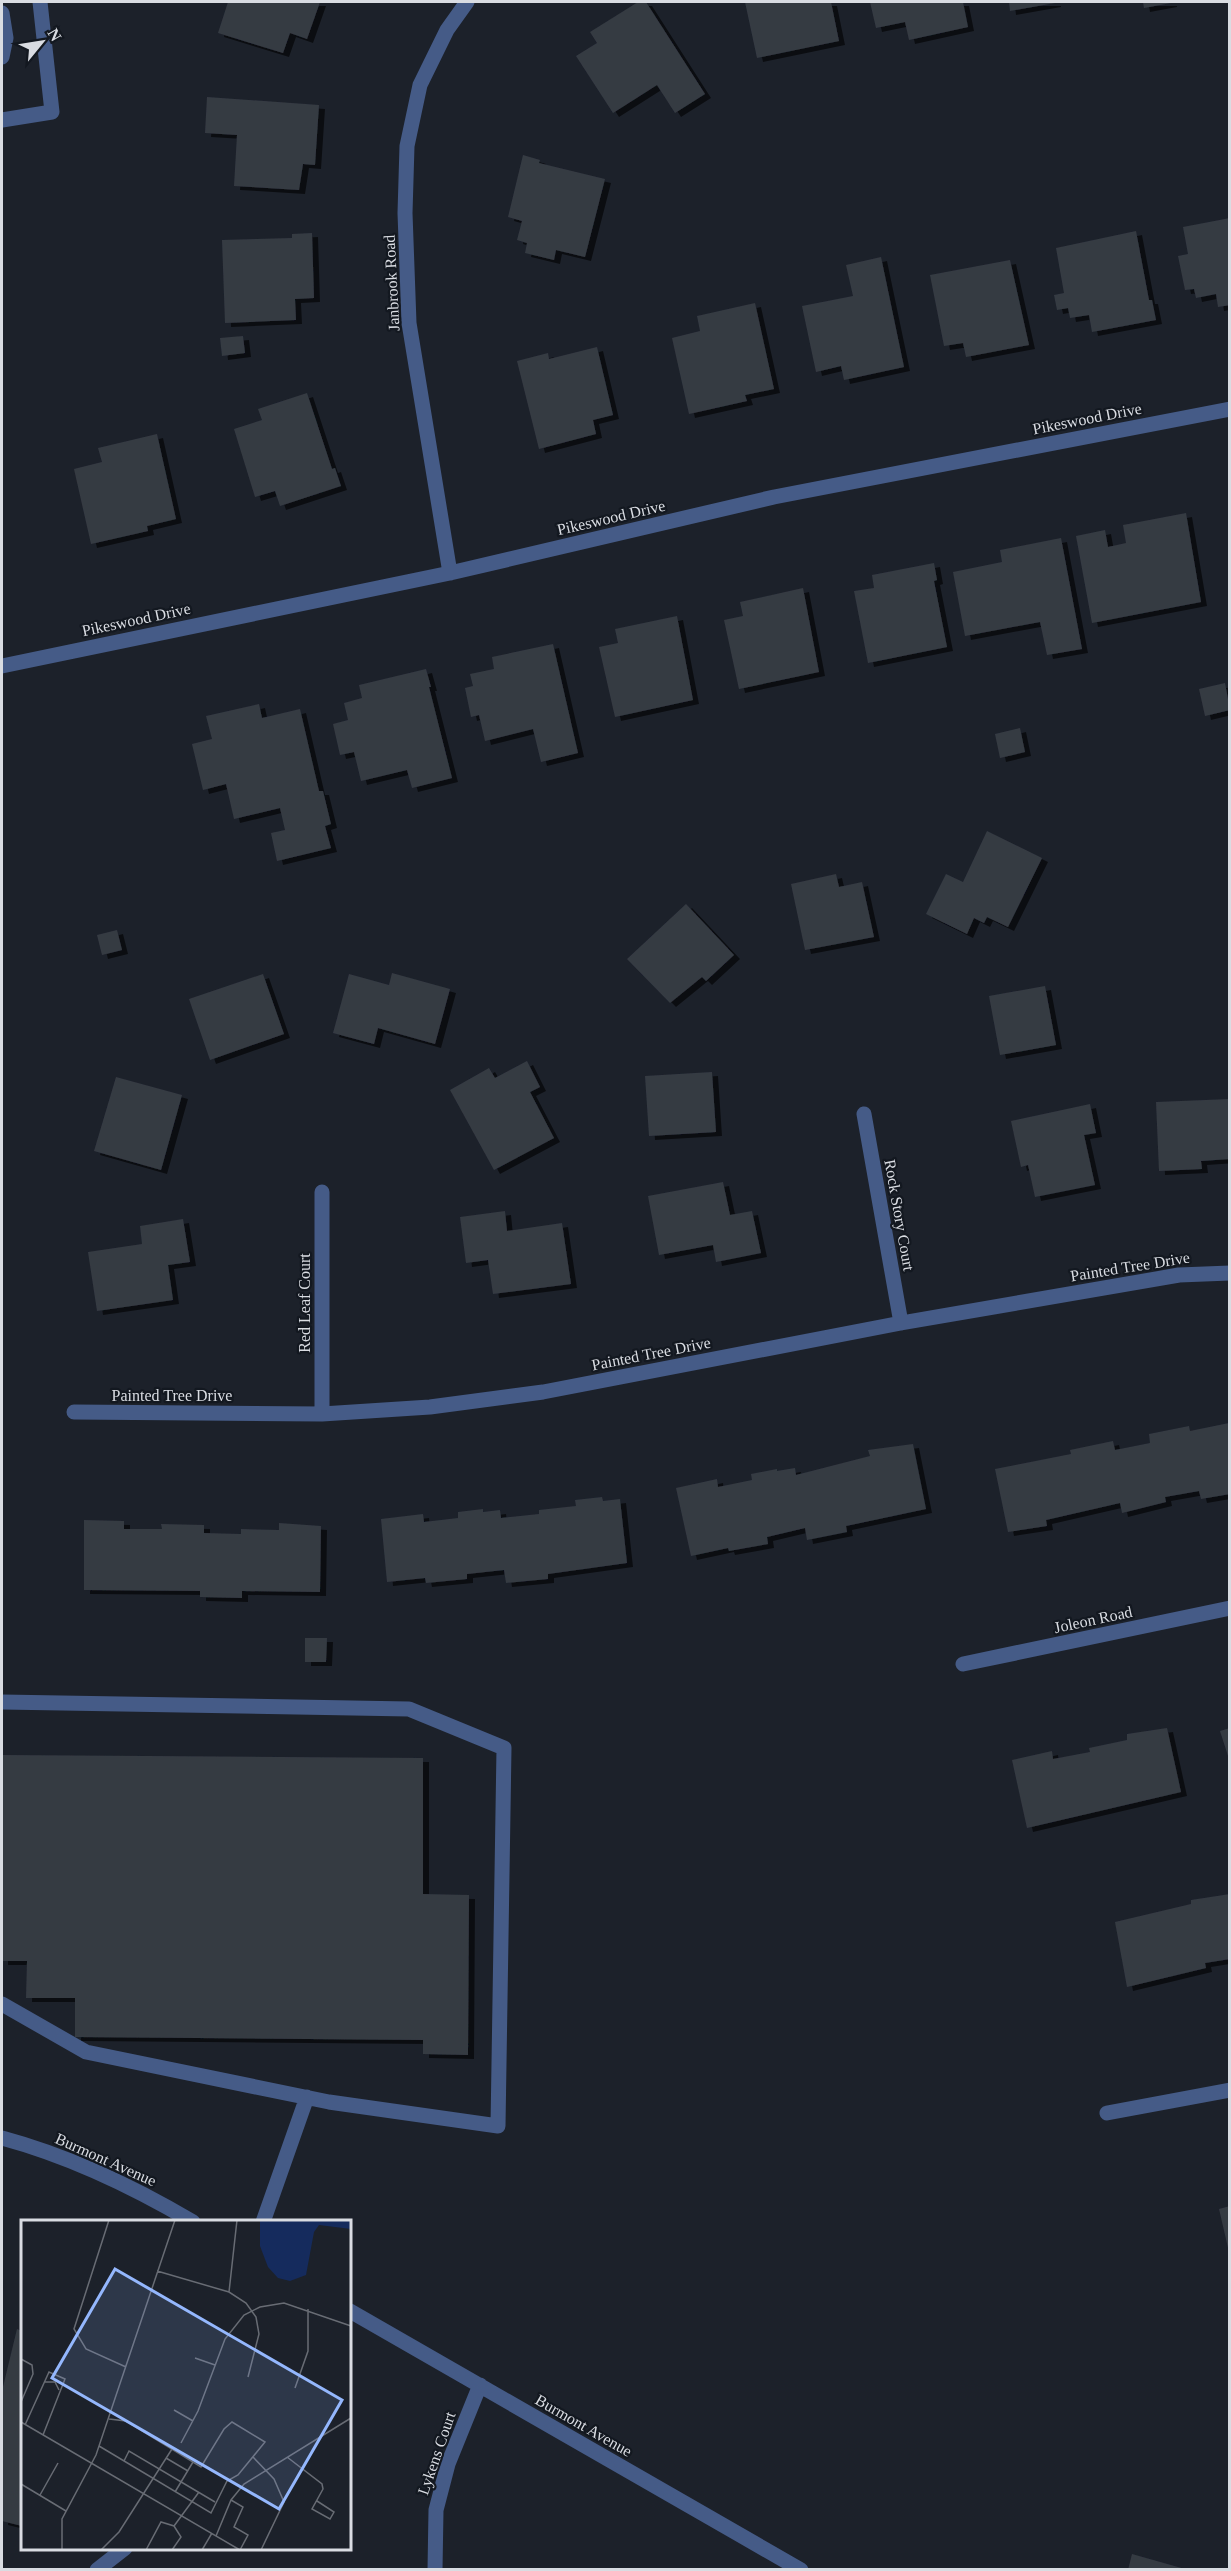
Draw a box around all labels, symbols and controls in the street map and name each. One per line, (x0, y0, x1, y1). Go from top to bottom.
north arrow (12, 12, 72, 72)
text: N (44, 25, 65, 44)
street label: Janbrook Road (380, 234, 403, 332)
street label: Pikeswood Drive (1031, 400, 1143, 437)
street label: Pikeswood Drive (555, 497, 667, 538)
street label: Pikeswood Drive (80, 600, 192, 639)
street label: Rock Story Court (880, 1158, 918, 1273)
street label: Painted Tree Drive (1069, 1249, 1191, 1284)
street label: Red Leaf Court (296, 1253, 313, 1353)
street label: Painted Tree Drive (590, 1334, 712, 1373)
street label: Painted Tree Drive (112, 1387, 232, 1404)
street label: Joleon Road (1052, 1603, 1134, 1636)
street label: Burmont Avenue (53, 2130, 159, 2189)
inset map (21, 2220, 351, 2550)
street label: Burmont Avenue (532, 2391, 635, 2460)
street label: Lykens Court (414, 2409, 460, 2497)

